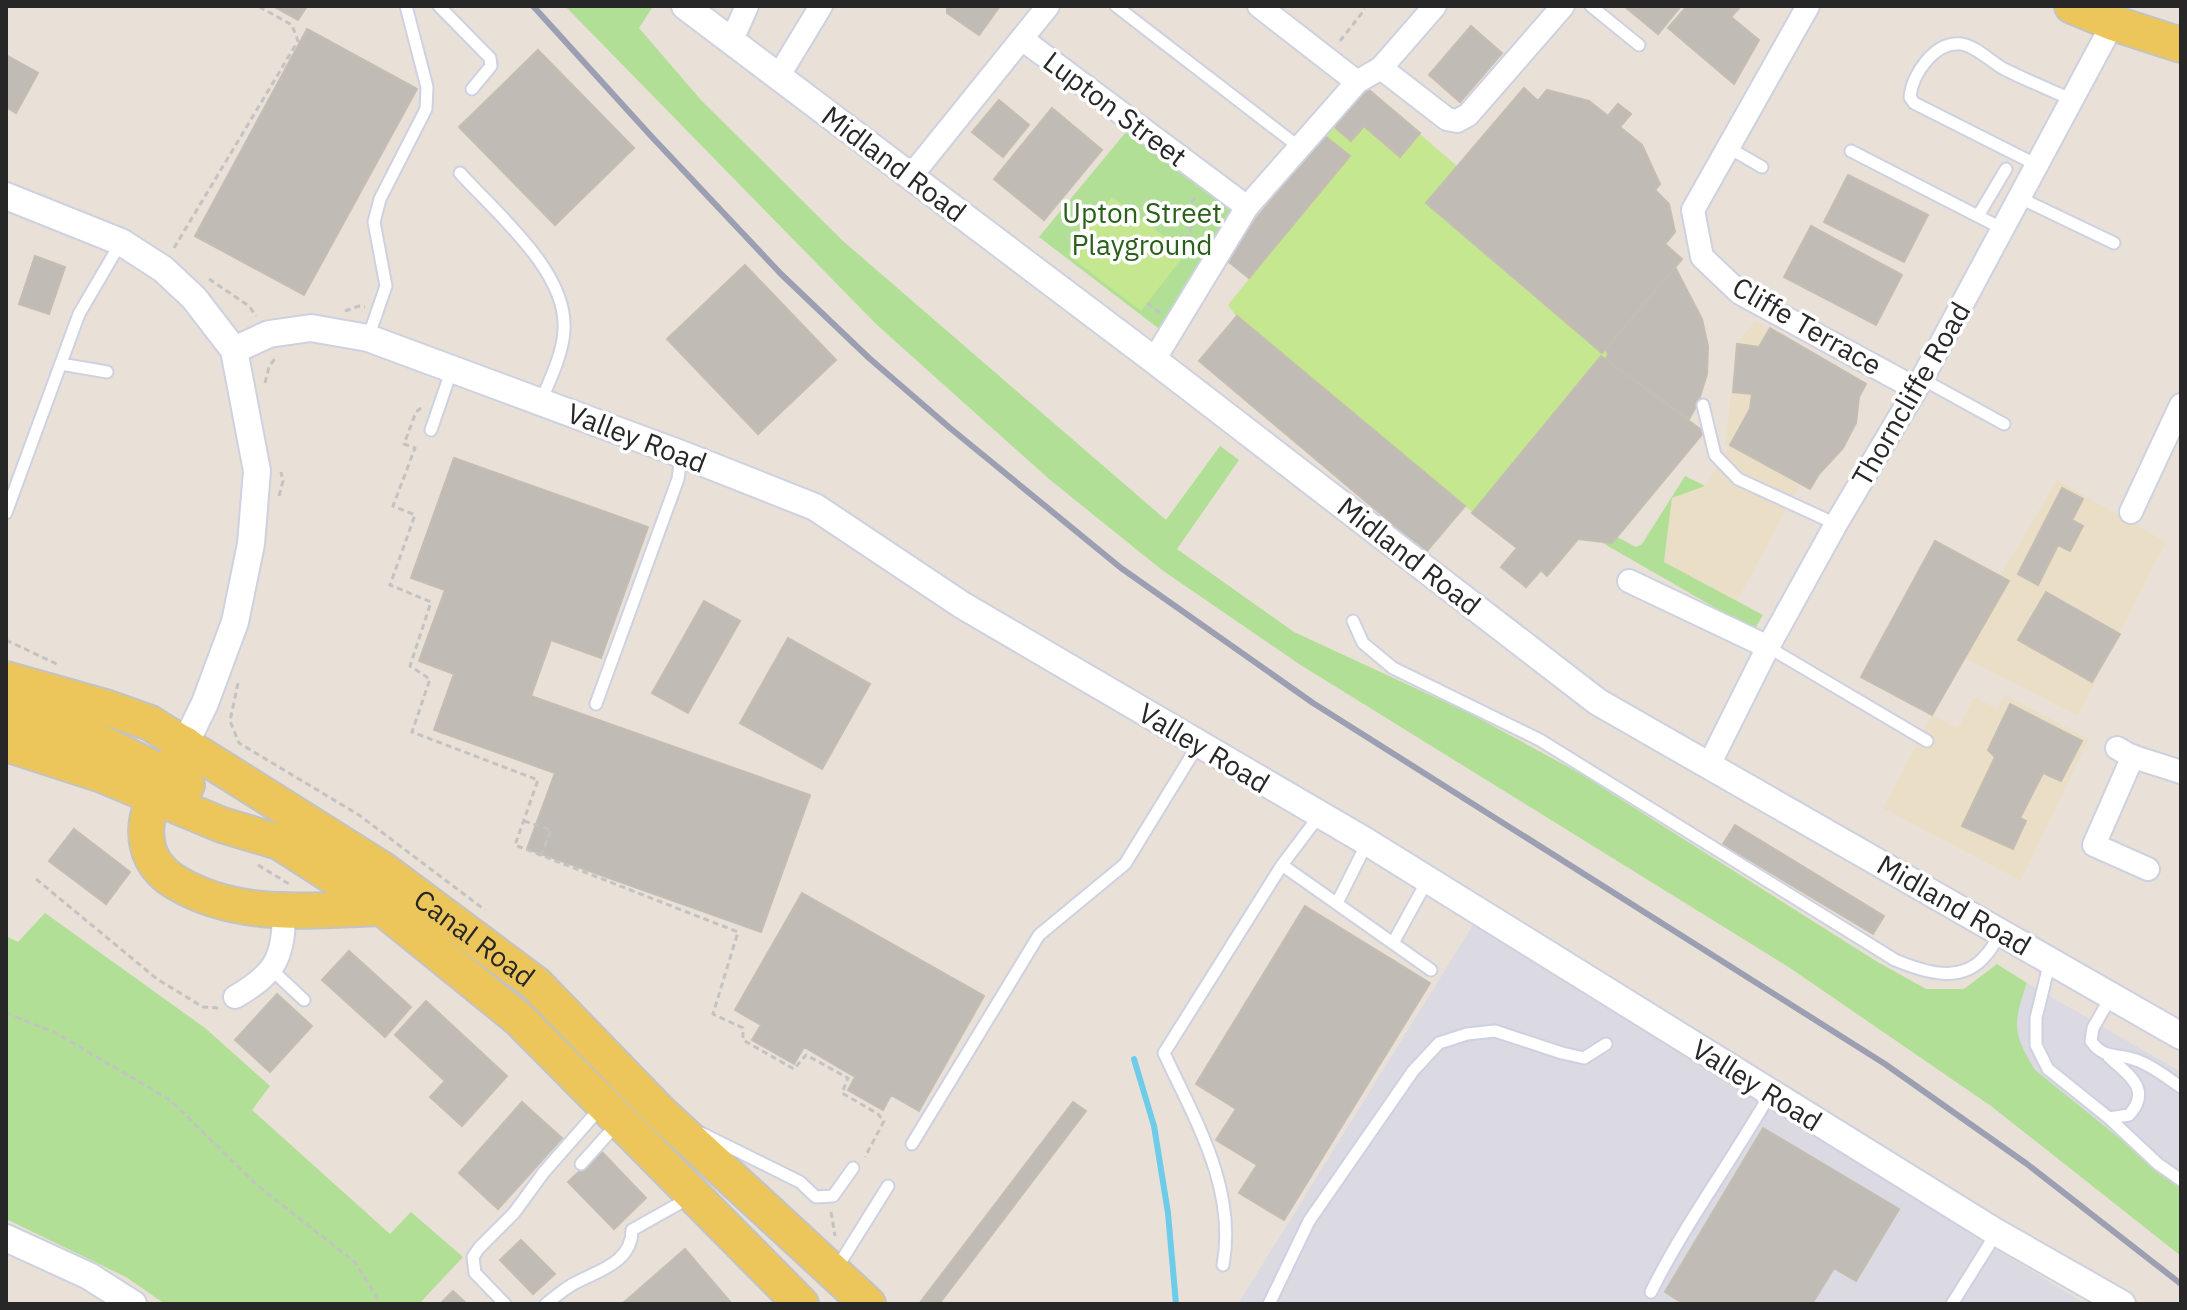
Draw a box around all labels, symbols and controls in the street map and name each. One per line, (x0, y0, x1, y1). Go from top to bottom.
street label: Lupton Street (1036, 43, 1194, 175)
street label: Midland Road (815, 97, 974, 230)
park label: Upton Street Playground (1062, 194, 1222, 263)
street label: Cliffe Terrace (1726, 268, 1888, 383)
street label: Thorncliffe Road (1843, 295, 1978, 493)
street label: Valley Road (562, 394, 712, 481)
street label: Midland Road (1330, 488, 1488, 623)
street label: Valley Road (1132, 694, 1277, 801)
street label: Midland Road (1871, 846, 2038, 964)
street label: Canal Road (407, 880, 543, 995)
street label: Valley Road (1685, 1030, 1829, 1139)

